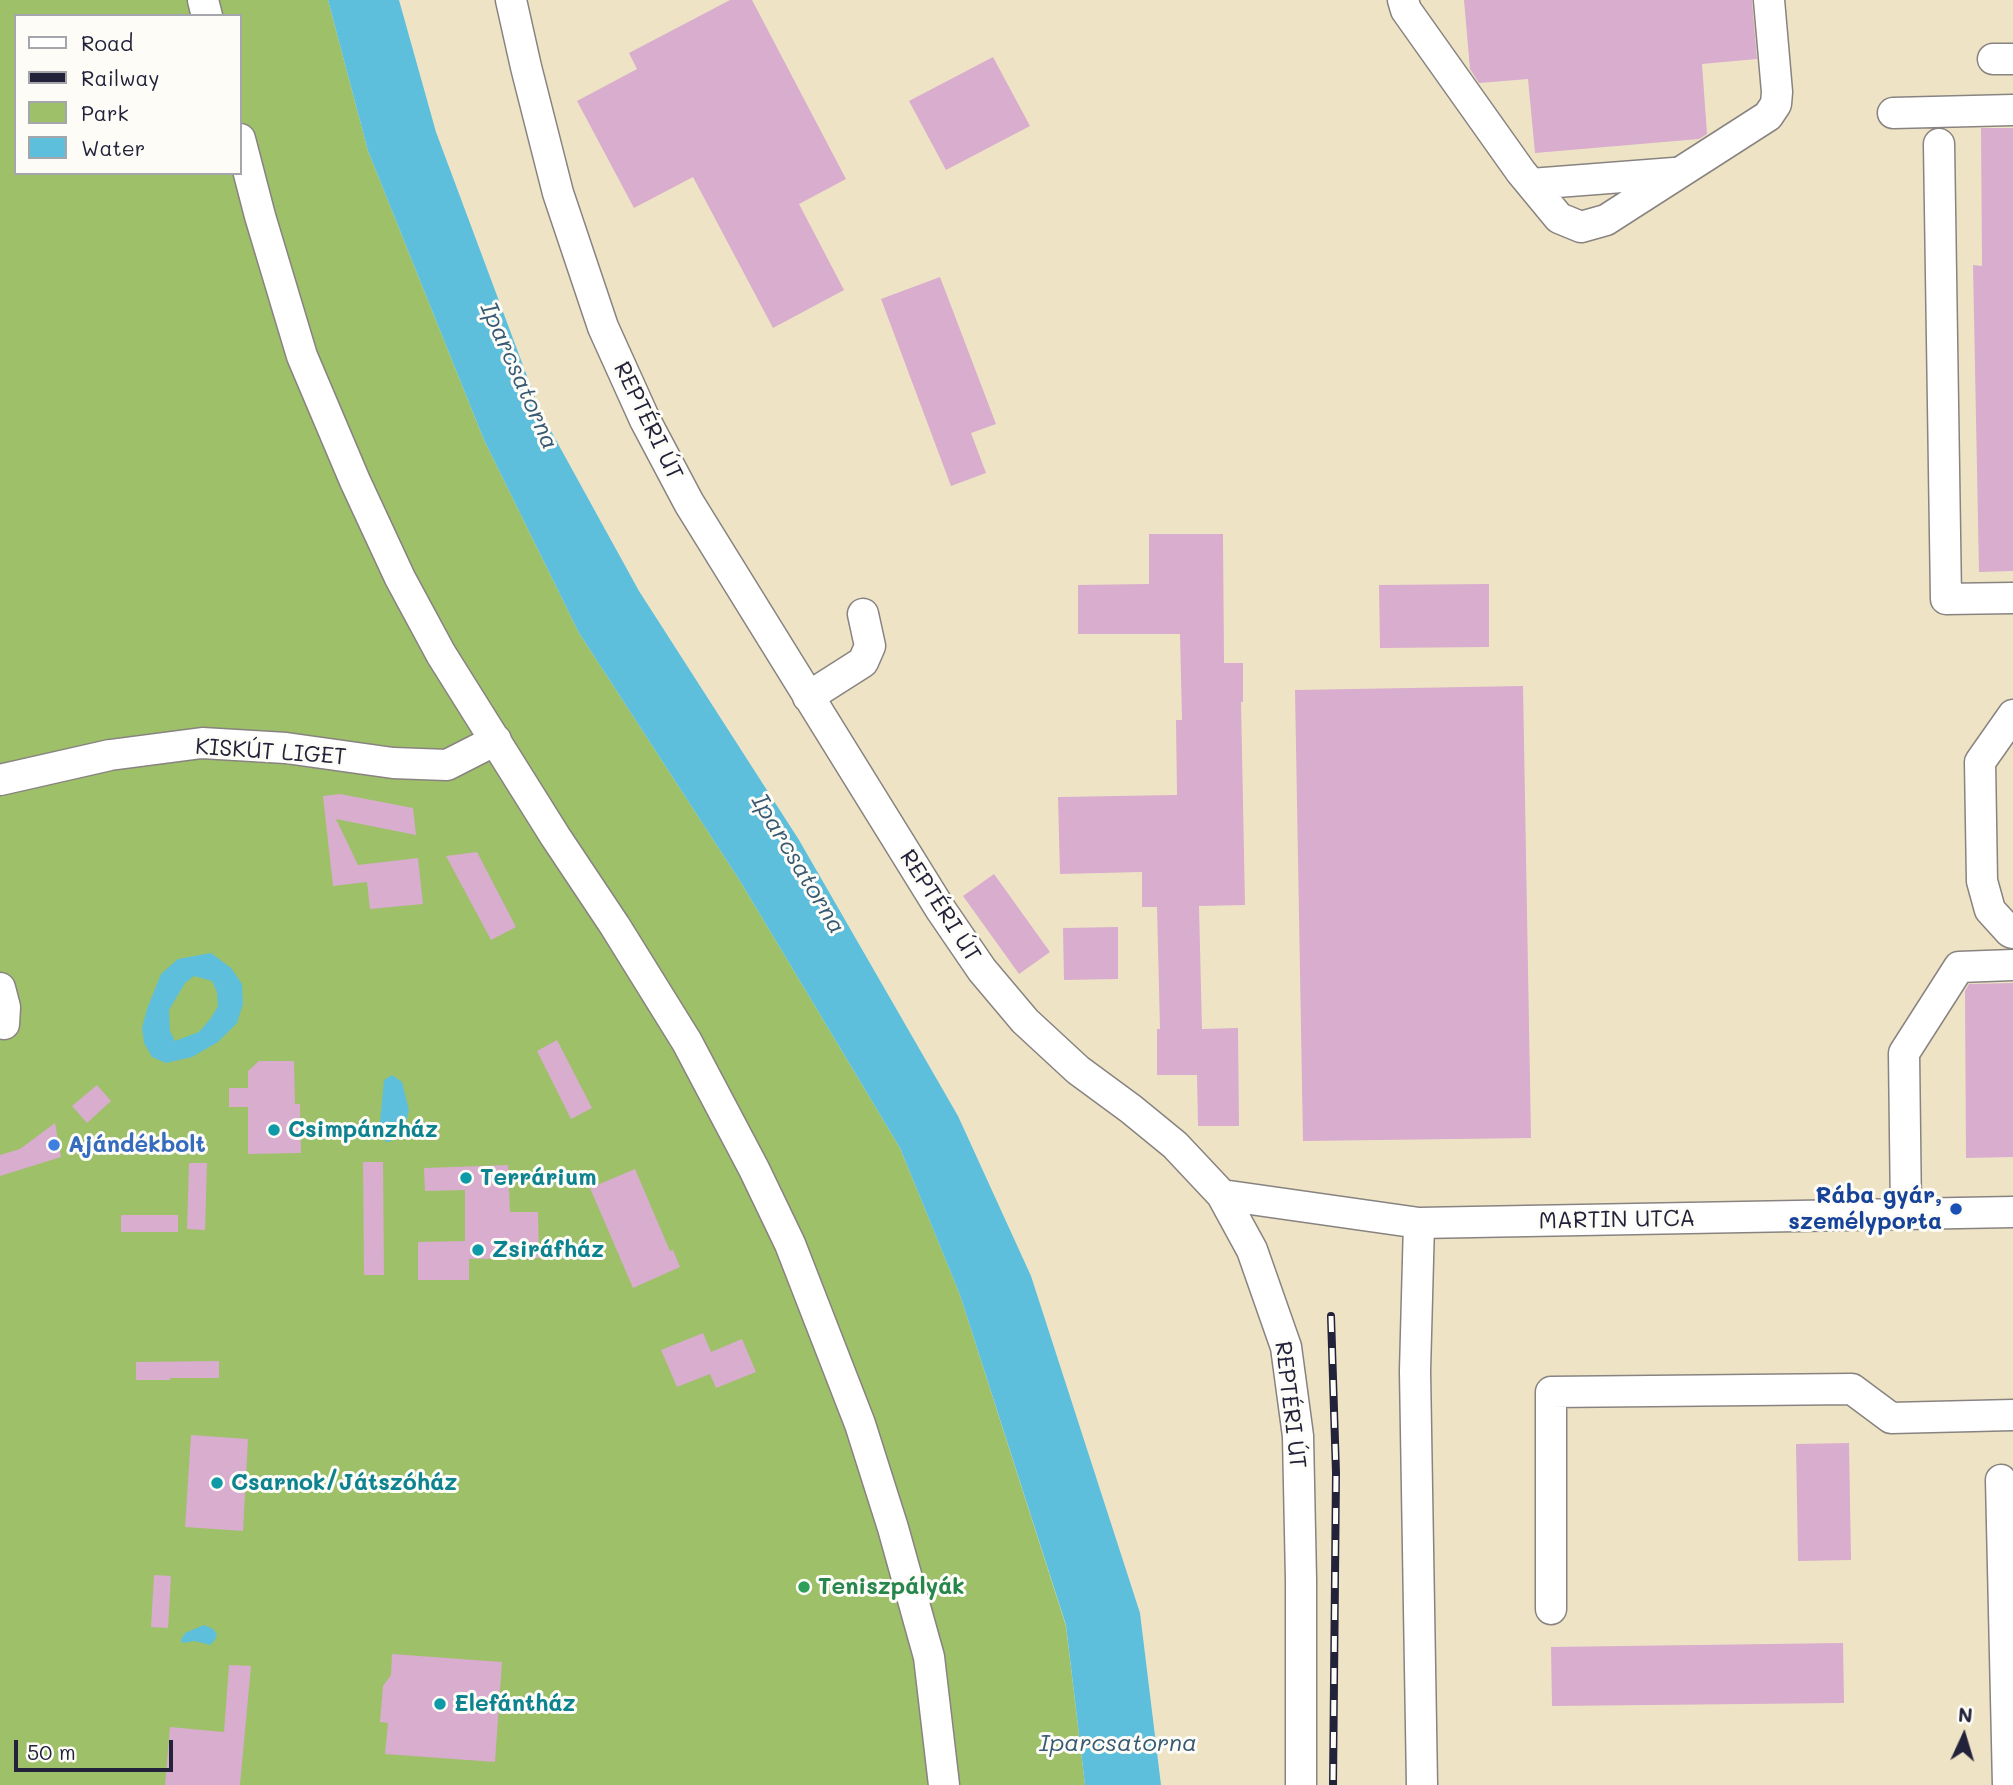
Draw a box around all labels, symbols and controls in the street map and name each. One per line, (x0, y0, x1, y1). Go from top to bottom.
legend (14, 14, 242, 175)
text: Road (81, 29, 133, 56)
text: Railway (81, 64, 160, 91)
text: Park (81, 99, 129, 126)
text: Water (81, 134, 145, 161)
water label: Iparcsatorna (474, 298, 564, 454)
street label: REPTÉRI ÚT (607, 357, 689, 485)
street label: KISKÚT LIGET (194, 733, 348, 771)
water label: Iparcsatorna (745, 789, 851, 939)
street label: REPTÉRI ÚT (893, 845, 987, 967)
place label: Csimpánzház (288, 1116, 438, 1144)
marker: Csimpánzház (266, 1122, 282, 1138)
place label: Ajándékbolt (68, 1131, 206, 1159)
marker: Ajándékbolt (46, 1137, 62, 1153)
place label: Terrárium (480, 1164, 597, 1192)
marker: Terrárium (458, 1170, 474, 1186)
place label: Rába gyár, személyporta (1788, 1182, 1942, 1236)
marker: Rába gyár, személyporta (1948, 1201, 1964, 1217)
street label: MARTIN UTCA (1538, 1205, 1696, 1235)
place label: Zsiráfház (492, 1236, 604, 1264)
marker: Zsiráfház (470, 1242, 486, 1258)
street label: REPTÉRI ÚT (1268, 1340, 1312, 1470)
place label: Csarnok/Játszóház (231, 1469, 457, 1497)
marker: Csarnok/Játszóház (209, 1475, 225, 1491)
place label: Teniszpályák (818, 1573, 965, 1601)
marker: Teniszpályák (796, 1579, 812, 1595)
place label: Elefántház (454, 1690, 576, 1718)
marker: Elefántház (432, 1696, 448, 1712)
north arrow (1929, 1701, 1999, 1771)
text: N (1957, 1702, 1974, 1728)
scale bar (18, 1726, 177, 1770)
water label: Iparcsatorna (1039, 1730, 1197, 1758)
text: 50 m (27, 1738, 76, 1765)

